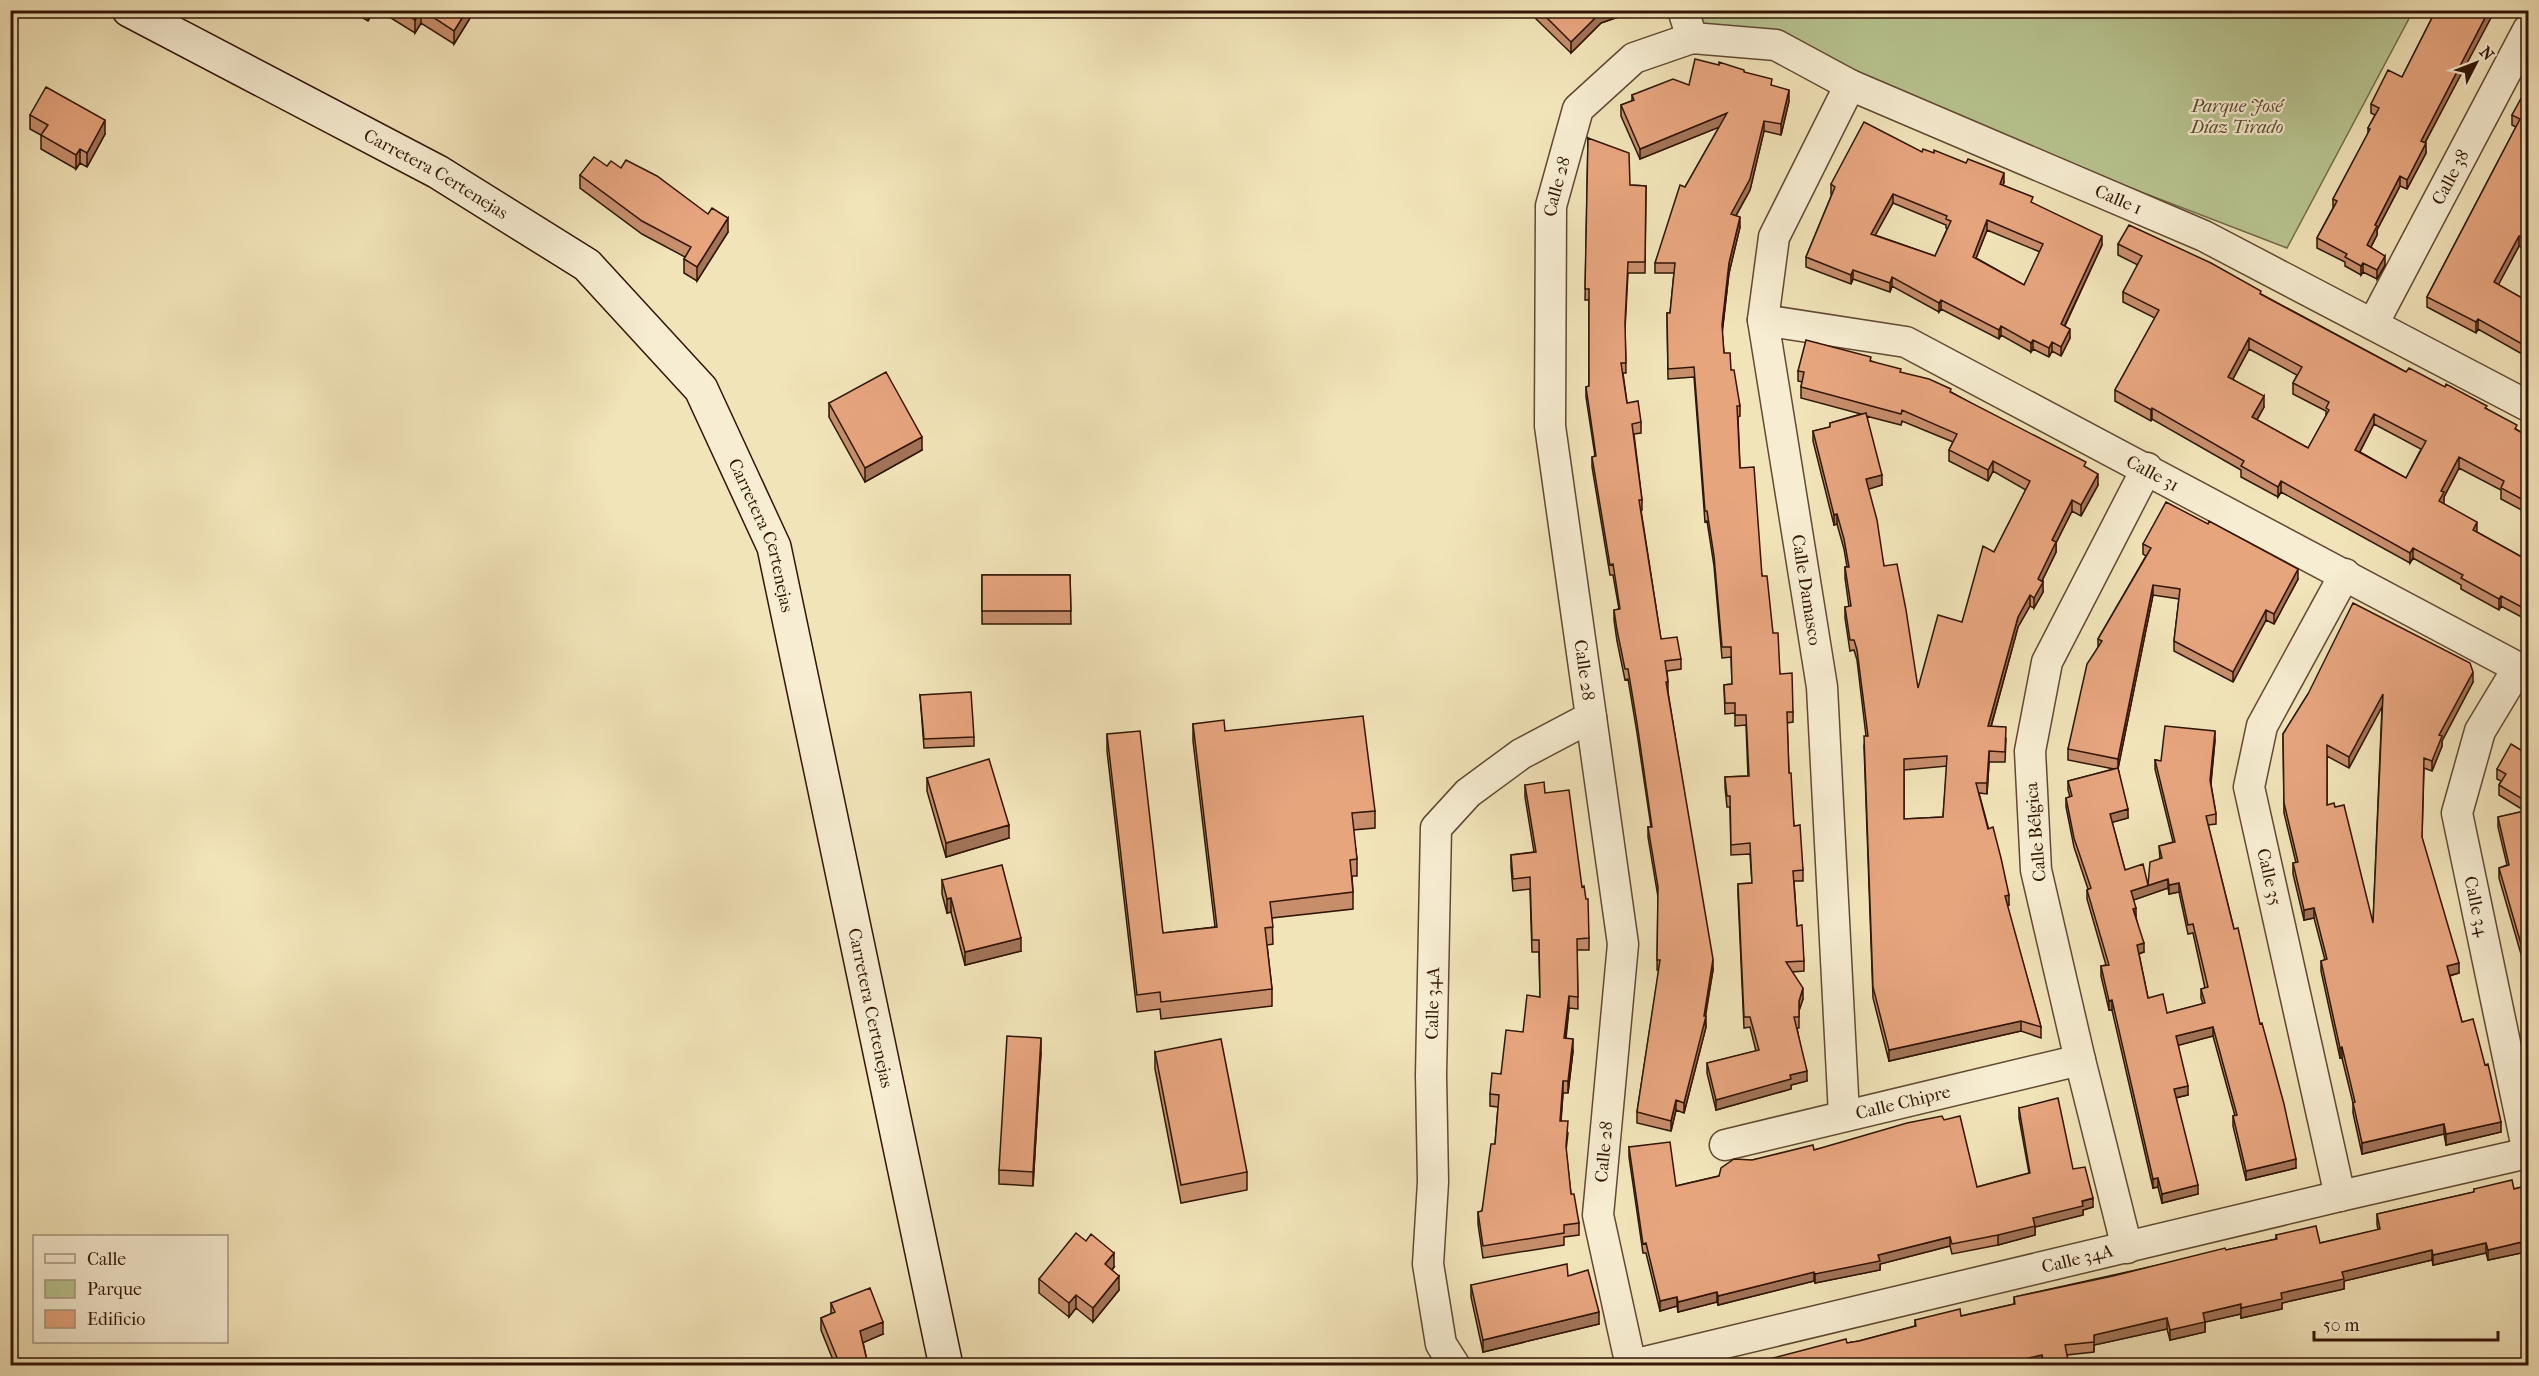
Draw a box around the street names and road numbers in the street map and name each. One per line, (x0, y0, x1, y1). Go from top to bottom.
street label: Carretera Certenejas (360, 124, 512, 224)
street label: Calle 38 (2427, 146, 2474, 208)
street label: Calle 28 (1540, 154, 1575, 217)
street label: Calle 1 (2092, 180, 2145, 219)
street label: Calle 31 (2123, 451, 2183, 496)
street label: Carretera Certenejas (724, 455, 798, 614)
street label: Calle Damasco (1787, 533, 1825, 647)
street label: Calle 28 (1569, 638, 1599, 702)
street label: Calle Bélgica (2021, 781, 2051, 883)
street label: Calle 35 (2252, 846, 2286, 908)
street label: Calle 34 (2460, 874, 2493, 939)
street label: Carretera Certenejas (844, 926, 898, 1090)
street label: Calle 34A (1421, 966, 1444, 1040)
street label: Calle Chipre (1853, 1081, 1953, 1124)
street label: Calle 28 (1591, 1120, 1617, 1183)
street label: Calle 34A (2040, 1240, 2116, 1277)

